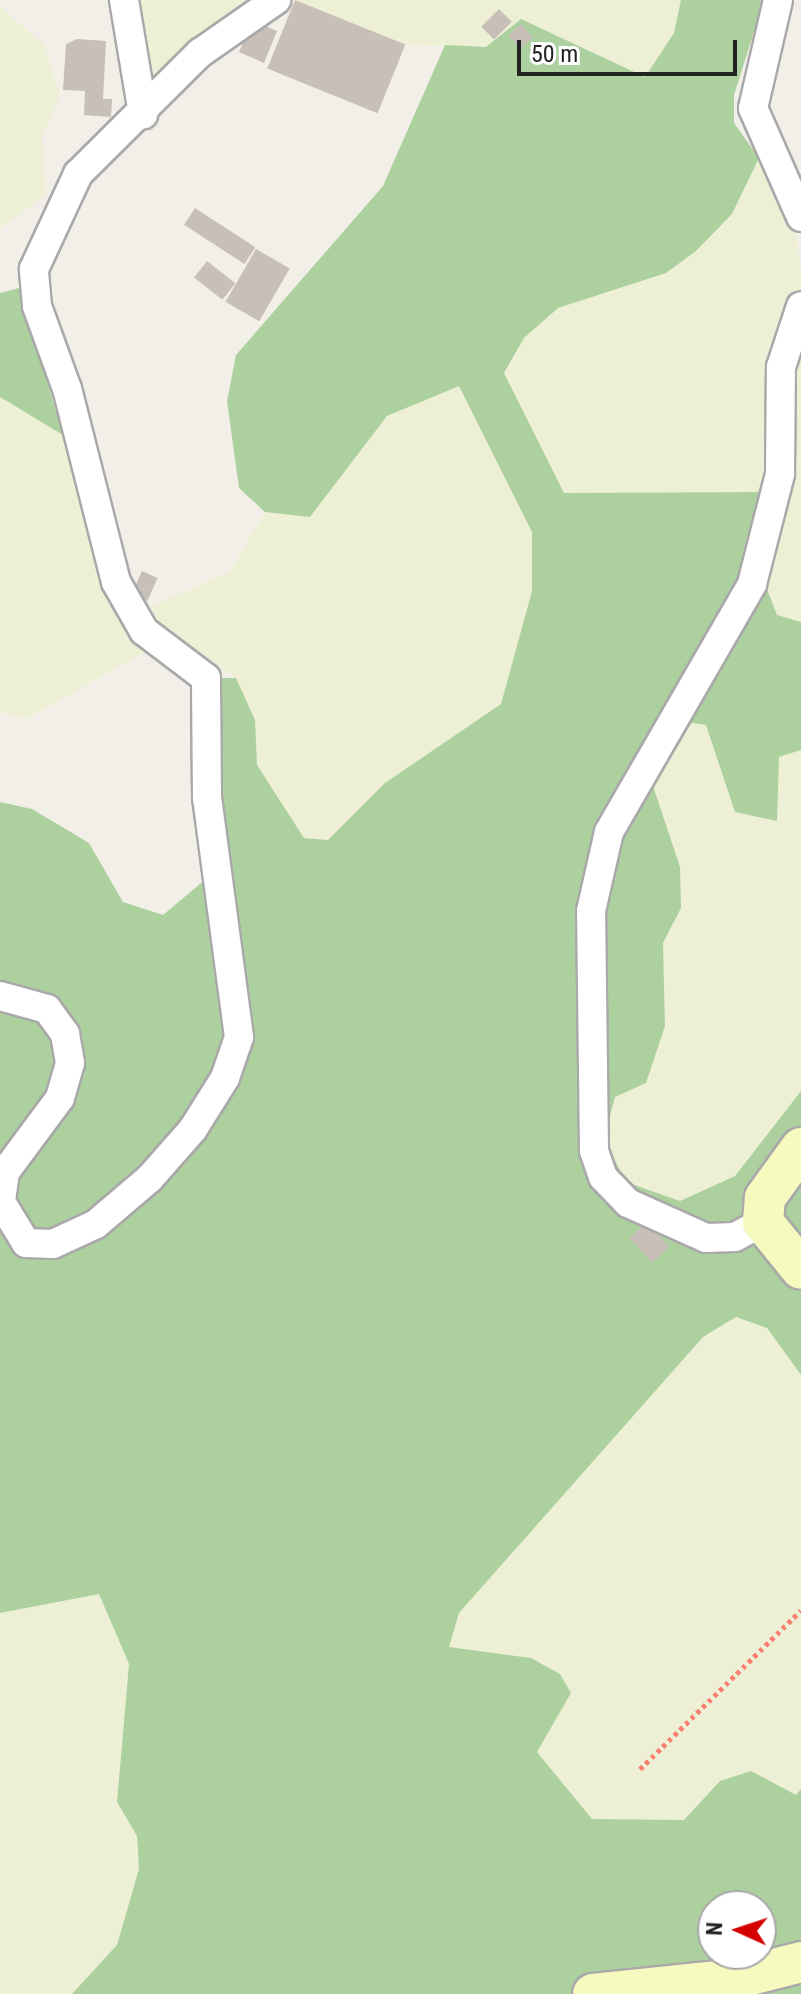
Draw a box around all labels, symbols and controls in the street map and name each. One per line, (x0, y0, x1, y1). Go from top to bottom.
scale bar (521, 24, 741, 74)
text: 50 m (531, 40, 578, 68)
north arrow (697, 1890, 777, 1970)
text: N (702, 1921, 727, 1936)

